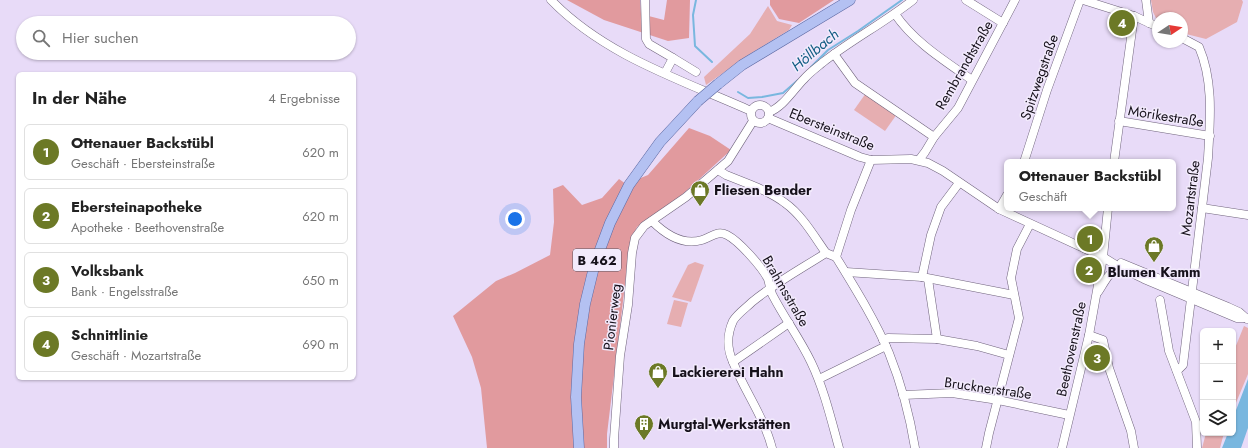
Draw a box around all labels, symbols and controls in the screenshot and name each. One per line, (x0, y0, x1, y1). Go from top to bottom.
pin: 4 (1109, 8, 1135, 38)
north arrow (1152, 12, 1188, 48)
search box (16, 16, 356, 60)
street label: Rembrandtstraße (930, 17, 998, 113)
water label: Höllbach (786, 23, 844, 77)
icon: search (30, 27, 52, 49)
text: Hier suchen (62, 27, 139, 49)
street label: Spitzwegstraße (1015, 31, 1063, 123)
text: In der Nähe (32, 86, 127, 110)
text: 4 Ergebnisse (268, 89, 340, 108)
street label: Mörikestraße (1127, 100, 1205, 132)
street label: Ebersteinstraße (786, 103, 878, 155)
text: Ottenauer Backstübl (71, 132, 214, 154)
text: 1 (43, 143, 49, 162)
text: 620 m (302, 143, 339, 162)
text: Geschäft · Ebersteinstraße (71, 154, 215, 173)
popup (1004, 159, 1176, 211)
street label: Mozartstraße (1175, 159, 1205, 237)
text: Ottenauer Backstübl (1019, 165, 1161, 187)
shop icon: Fliesen Bender (689, 179, 711, 207)
place label: Fliesen Bender (714, 180, 812, 200)
text: Geschäft (1019, 187, 1067, 206)
text: Ebersteinapotheke (71, 196, 202, 218)
text: 2 (42, 207, 50, 226)
text: 620 m (302, 207, 339, 226)
your location (505, 209, 525, 229)
text: Apotheke · Beethovenstraße (71, 218, 224, 237)
pin: 1 (1077, 224, 1103, 254)
shop icon: Blumen Kamm (1143, 235, 1165, 263)
road number: B 462 (573, 249, 621, 271)
street label: Brahmsstraße (758, 252, 814, 330)
pin: 2 (1076, 255, 1102, 285)
text: Volksbank (71, 260, 144, 282)
place label: Blumen Kamm (1107, 262, 1201, 282)
text: 3 (42, 271, 50, 290)
text: 650 m (302, 271, 339, 290)
text: Bank · Engelsstraße (71, 282, 178, 301)
street label: Pionierweg (598, 283, 626, 351)
street label: Beethovenstraße (1051, 300, 1091, 398)
text: Schnittlinie (71, 324, 148, 346)
map controls (1200, 328, 1236, 436)
button: + (1200, 328, 1236, 364)
text: 4 (41, 335, 51, 354)
text: 690 m (302, 335, 339, 354)
pin: 3 (1084, 343, 1110, 373)
text: Geschäft · Mozartstraße (71, 346, 201, 365)
shop icon: Lackiererei Hahn (647, 361, 669, 389)
place label: Lackiererei Hahn (672, 362, 784, 382)
button: − (1200, 364, 1236, 400)
street label: Brucknerstraße (943, 372, 1033, 404)
button: layers (1200, 400, 1236, 436)
building icon: Murgtal-Werkstätten (633, 413, 655, 441)
place label: Murgtal-Werkstätten (658, 414, 791, 434)

